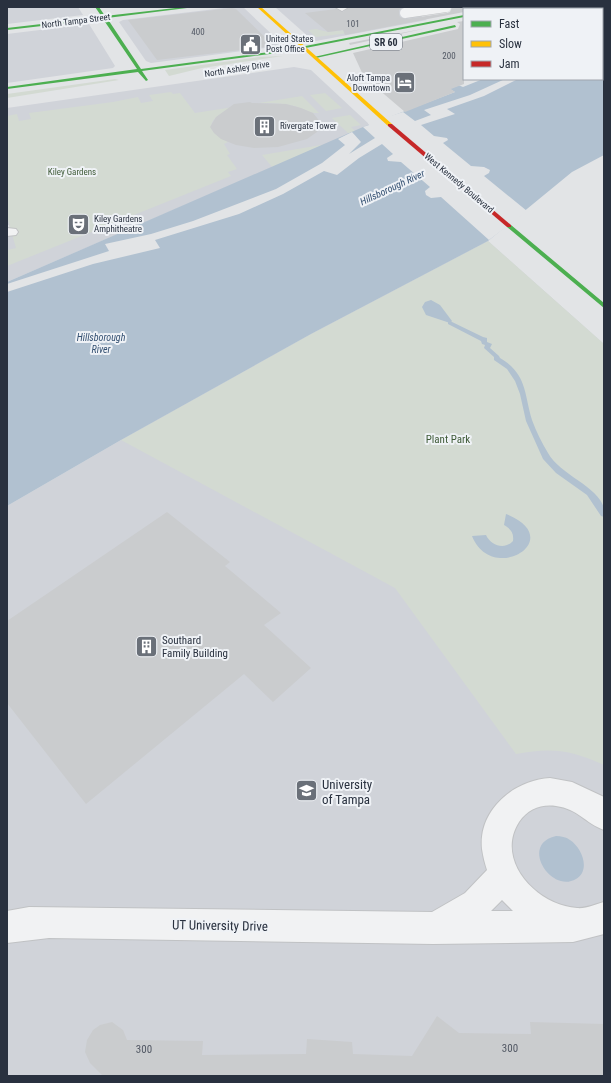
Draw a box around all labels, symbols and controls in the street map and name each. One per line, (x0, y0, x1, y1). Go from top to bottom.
legend (463, 8, 603, 80)
street label: North Tampa Street (41, 12, 111, 30)
text: Fast (499, 17, 520, 31)
house number: 101 (346, 19, 360, 29)
house number: 400 (191, 27, 205, 37)
public building icon: United States Post Office (238, 31, 264, 57)
place label: United States Post Office (266, 34, 314, 54)
road number: SR 60 (370, 34, 402, 50)
text: Slow (499, 37, 522, 51)
house number: 200 (442, 51, 456, 61)
text: Jam (499, 57, 520, 71)
street label: North Ashley Drive (204, 59, 270, 79)
hotel icon: Aloft Tampa Downtown (392, 70, 418, 96)
place label: Aloft Tampa Downtown (347, 73, 390, 93)
building icon: Rivergate Tower (252, 113, 278, 139)
place label: Rivergate Tower (280, 121, 337, 131)
street label: West Kennedy Boulevard (422, 151, 496, 215)
park label: Kiley Gardens (48, 167, 96, 177)
water label: Hillsborough River (358, 167, 427, 207)
theatre icon: Kiley Gardens Amphitheatre (65, 211, 91, 237)
place label: Kiley Gardens Amphitheatre (94, 214, 142, 234)
water label: Hillsborough River (77, 332, 126, 355)
park label: Plant Park (426, 433, 470, 446)
building icon: Southard Family Building (134, 633, 160, 659)
place label: Southard Family Building (162, 634, 228, 660)
place label: University of Tampa (322, 777, 373, 807)
school or university icon: University of Tampa (293, 778, 319, 804)
street label: UT University Drive (172, 917, 268, 934)
house number: 300 (502, 1042, 518, 1055)
house number: 300 (136, 1043, 152, 1056)

